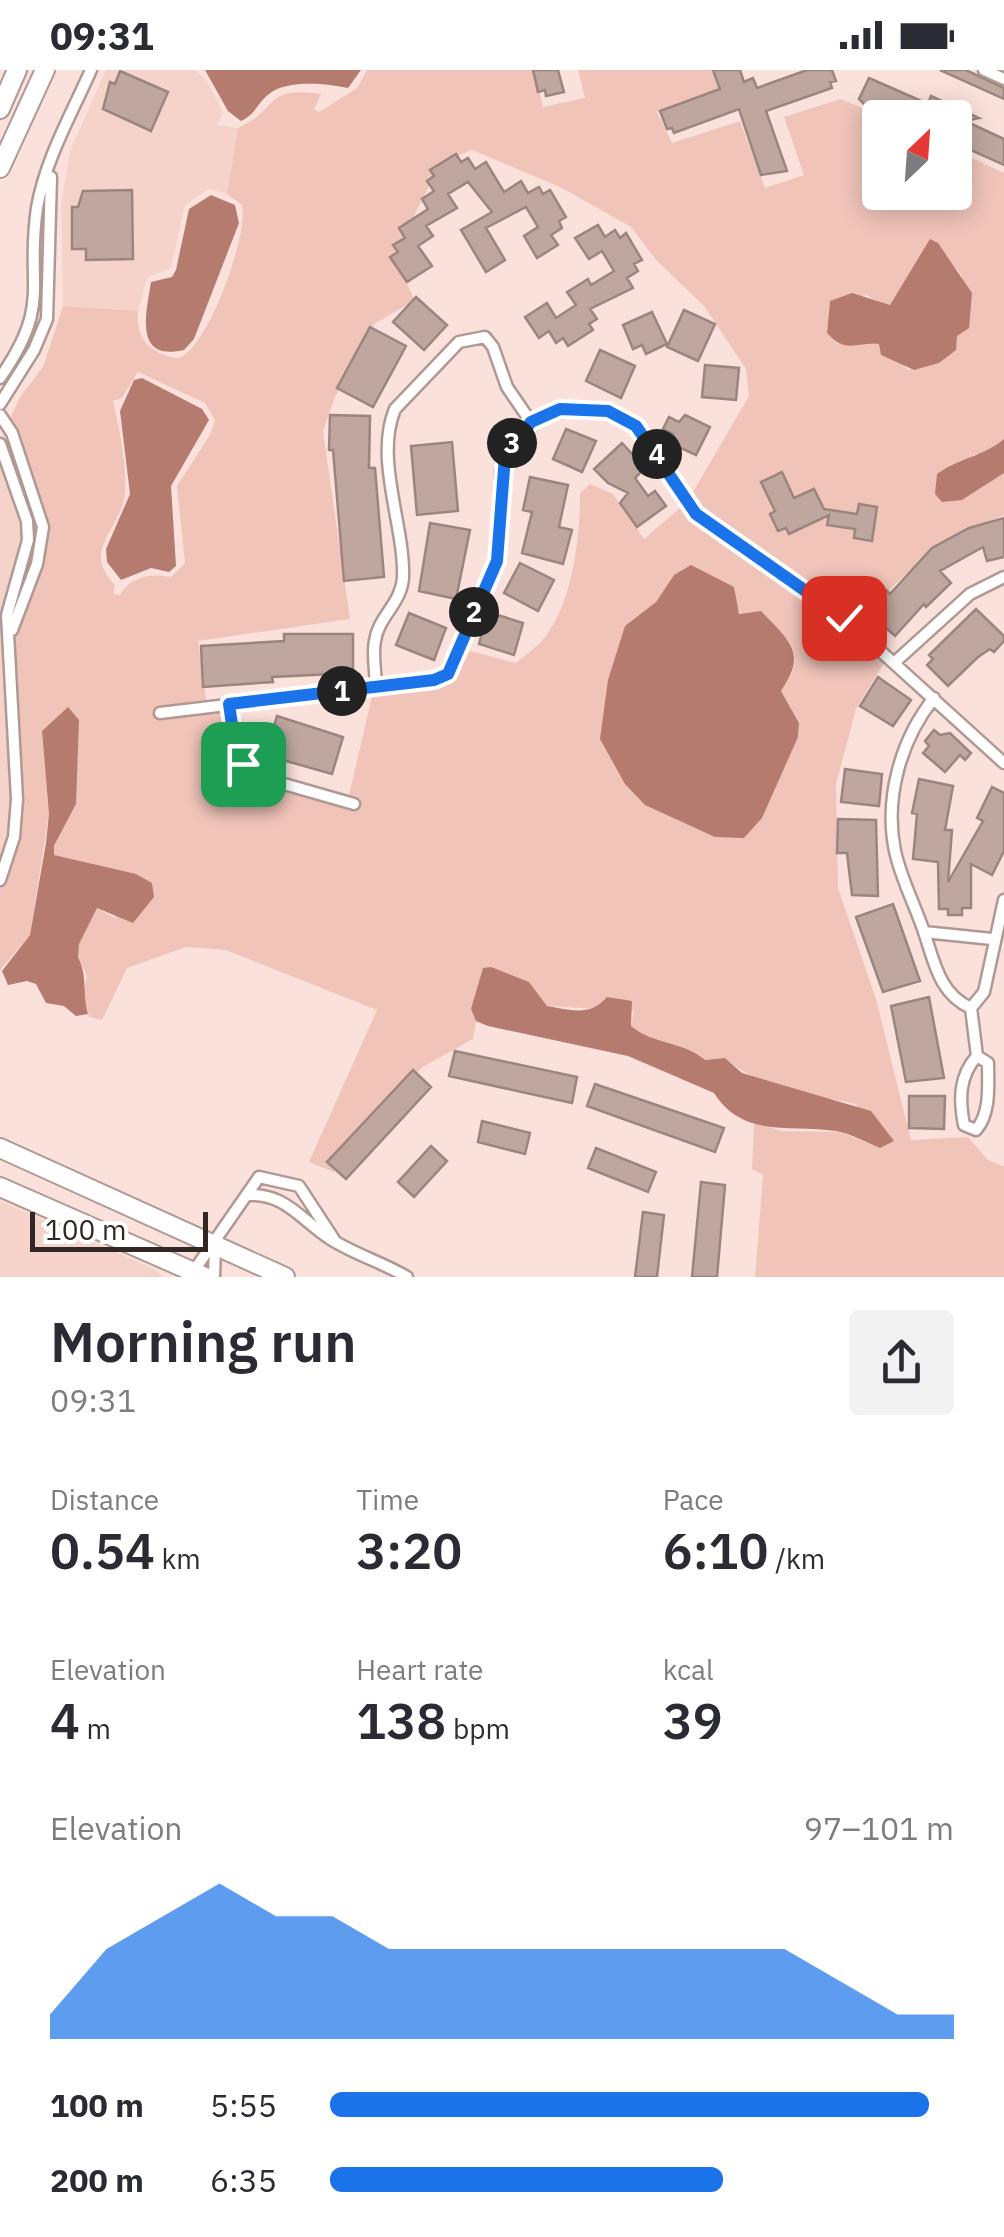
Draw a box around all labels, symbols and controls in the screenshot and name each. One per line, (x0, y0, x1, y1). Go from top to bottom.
text: 09:31 (50, 11, 154, 60)
north arrow (862, 100, 972, 210)
map controls (862, 100, 972, 210)
pin: 3 (487, 418, 537, 468)
text: 3 (504, 424, 520, 461)
pin: 4 (632, 429, 682, 479)
text: 4 (649, 435, 665, 472)
pin (802, 576, 887, 661)
pin: 2 (449, 587, 499, 637)
icon: check (817, 591, 872, 646)
text: 2 (466, 593, 482, 630)
pin: 1 (317, 666, 367, 716)
text: 1 (334, 672, 350, 709)
pin (201, 722, 286, 807)
icon: arrive (216, 737, 271, 792)
scale bar (30, 1207, 208, 1252)
text: 100 m (45, 1211, 126, 1248)
text: Morning run (50, 1306, 357, 1377)
button: share (849, 1310, 954, 1415)
text: 09:31 (50, 1379, 136, 1421)
text: Distance (50, 1481, 159, 1518)
text: Time (356, 1481, 419, 1518)
text: Pace (663, 1481, 724, 1518)
text: 0.54 (50, 1518, 155, 1583)
text: 3:20 (356, 1518, 462, 1583)
text: 6:10 (663, 1518, 769, 1583)
text: km (155, 1540, 201, 1577)
text: /km (769, 1540, 825, 1577)
text: Elevation (50, 1651, 166, 1688)
text: Heart rate (356, 1651, 483, 1688)
text: kcal (663, 1651, 714, 1688)
text: 4 (50, 1688, 80, 1753)
text: 138 (356, 1688, 446, 1753)
text: 39 (663, 1688, 723, 1753)
text: m (80, 1710, 111, 1747)
text: bpm (446, 1710, 510, 1747)
text: Elevation (50, 1807, 183, 1849)
text: 97–101 m (804, 1807, 954, 1849)
text: 100 m (50, 2084, 144, 2126)
text: 5:55 (210, 2084, 277, 2126)
text: 200 m (50, 2159, 144, 2201)
text: 6:35 (210, 2159, 277, 2201)

